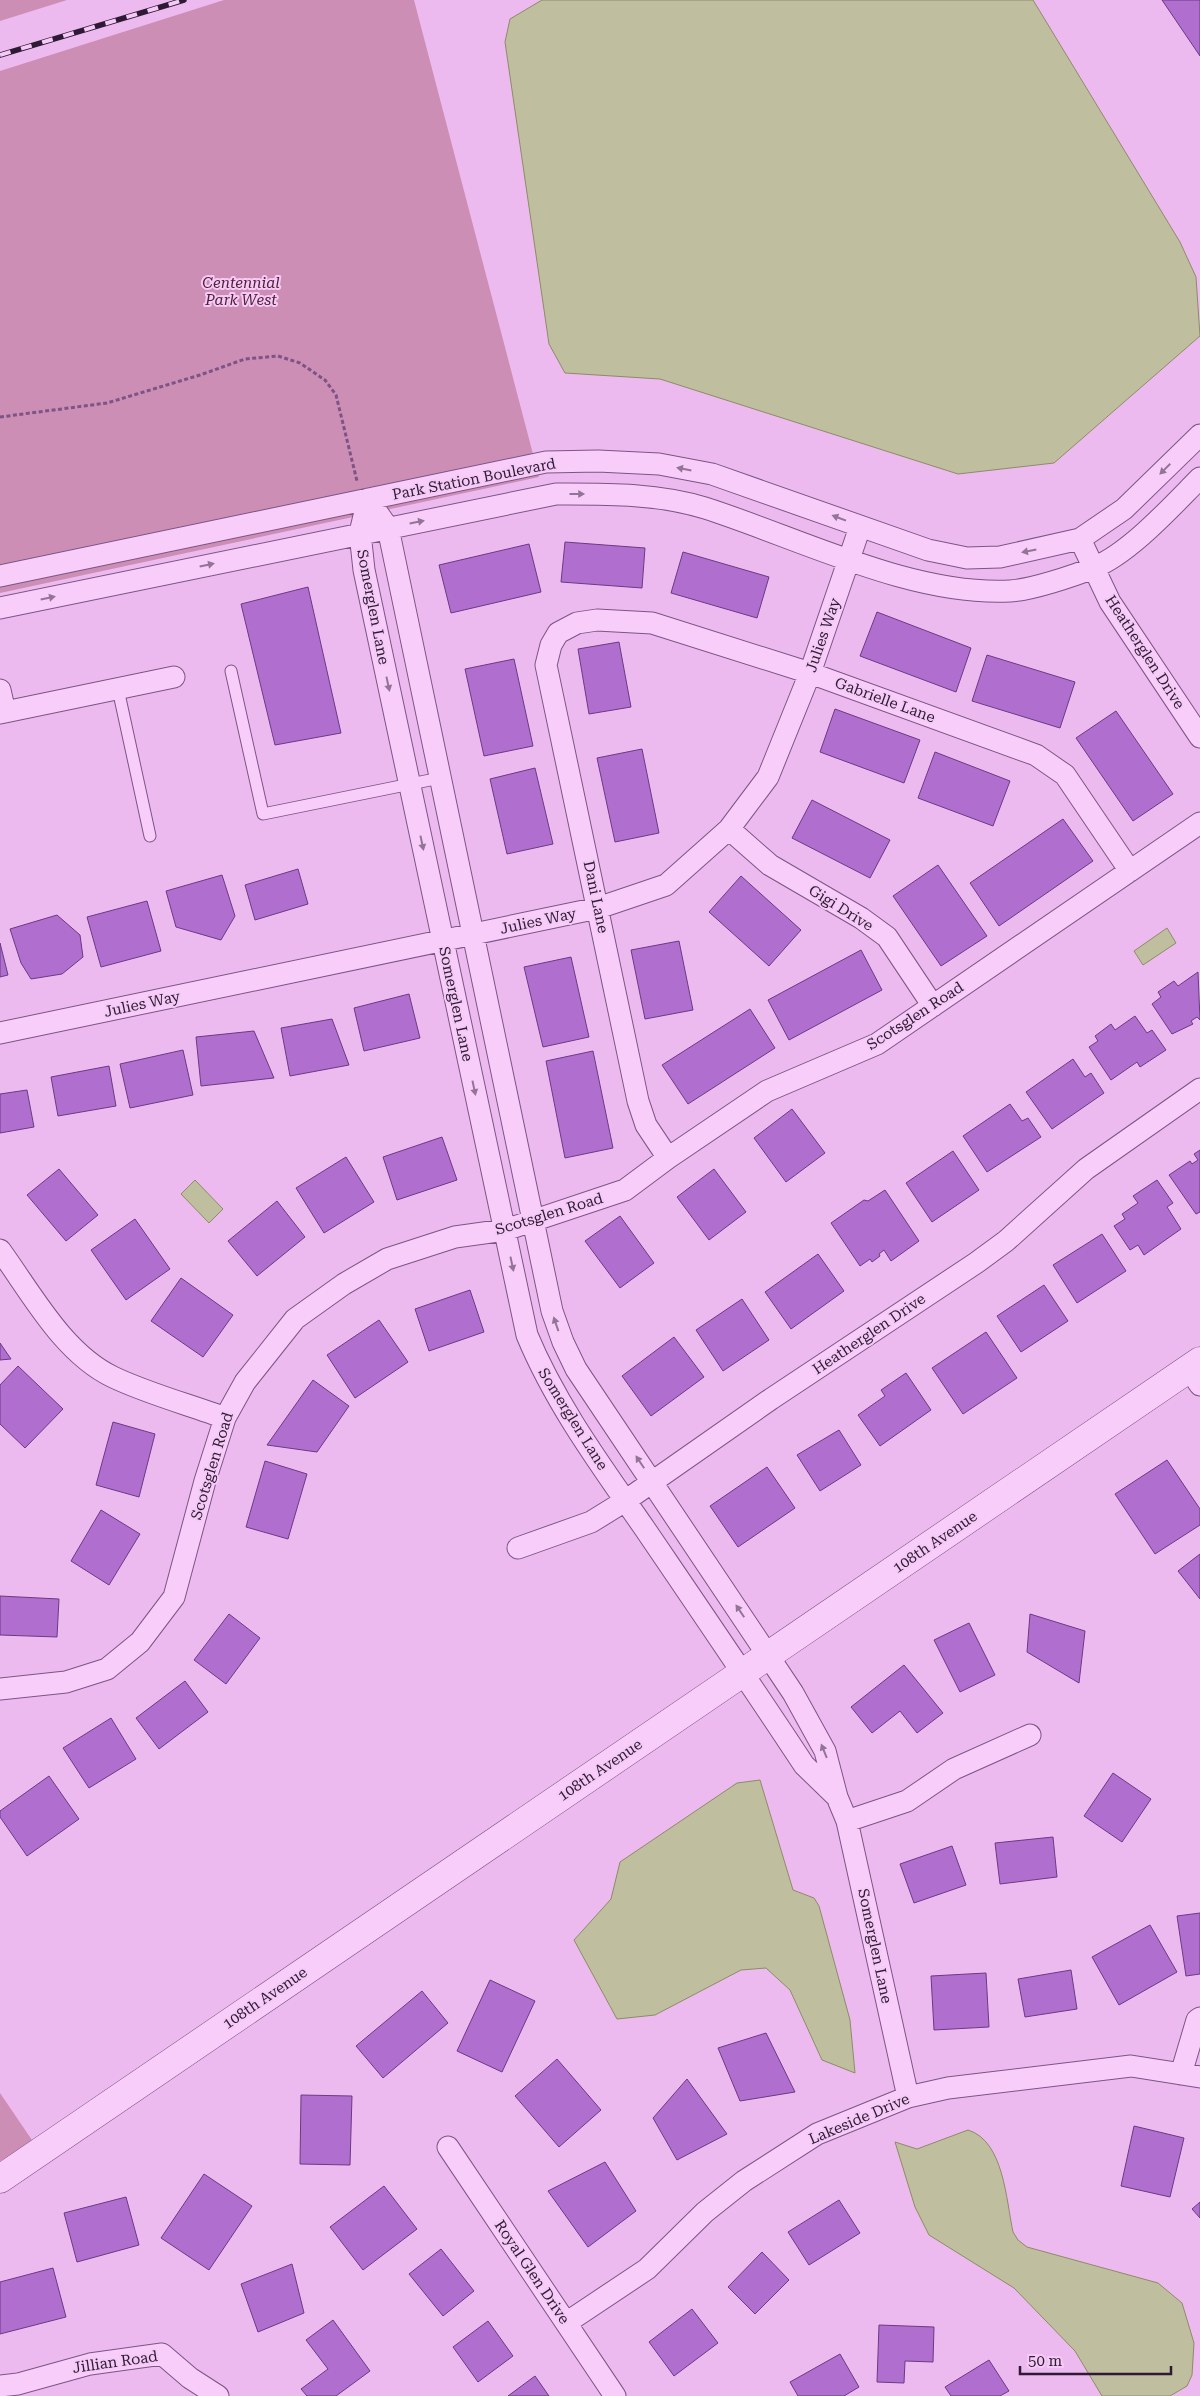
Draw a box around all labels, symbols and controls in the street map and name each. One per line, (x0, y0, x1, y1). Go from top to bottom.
park label: Centennial Park West (202, 274, 280, 309)
street label: Park Station Boulevard (391, 454, 558, 504)
one-way arrow (1160, 463, 1172, 475)
one-way arrow (676, 464, 692, 472)
one-way arrow (569, 490, 585, 498)
one-way arrow (831, 514, 846, 521)
one-way arrow (410, 517, 426, 525)
street label: Somerglen Lane (353, 548, 393, 666)
one-way arrow (1021, 548, 1037, 556)
one-way arrow (199, 561, 214, 569)
street label: Heatherglen Drive (1102, 592, 1188, 712)
one-way arrow (40, 594, 55, 602)
street label: Julies Way (802, 595, 844, 675)
street label: Gabrielle Lane (832, 673, 938, 727)
one-way arrow (384, 677, 392, 692)
one-way arrow (418, 836, 426, 852)
street label: Dani Lane (580, 859, 612, 935)
street label: Gigi Drive (805, 881, 877, 935)
street label: Julies Way (498, 904, 578, 938)
street label: Somerglen Lane (435, 945, 477, 1063)
street label: Scotsglen Road (863, 978, 967, 1054)
street label: Julies Way (102, 987, 182, 1021)
one-way arrow (470, 1080, 478, 1095)
street label: Scotsglen Road (493, 1189, 605, 1239)
one-way arrow (509, 1256, 517, 1272)
street label: Heatherglen Drive (809, 1290, 929, 1378)
one-way arrow (552, 1316, 560, 1331)
street label: Somerglen Lane (534, 1365, 612, 1473)
street label: Scotsglen Road (187, 1410, 237, 1522)
one-way arrow (635, 1456, 644, 1469)
street label: 108th Avenue (889, 1507, 981, 1577)
one-way arrow (736, 1605, 745, 1618)
street label: 108th Avenue (554, 1735, 646, 1805)
one-way arrow (819, 1744, 827, 1758)
street label: Somerglen Lane (854, 1887, 896, 2005)
street label: 108th Avenue (219, 1963, 311, 2033)
street label: Lakeside Drive (806, 2090, 912, 2148)
street label: Royal Glen Drive (491, 2217, 573, 2327)
scale bar (1020, 2344, 1171, 2376)
street label: Jillian Road (71, 2347, 159, 2377)
text: 50 m (1028, 2352, 1063, 2370)

